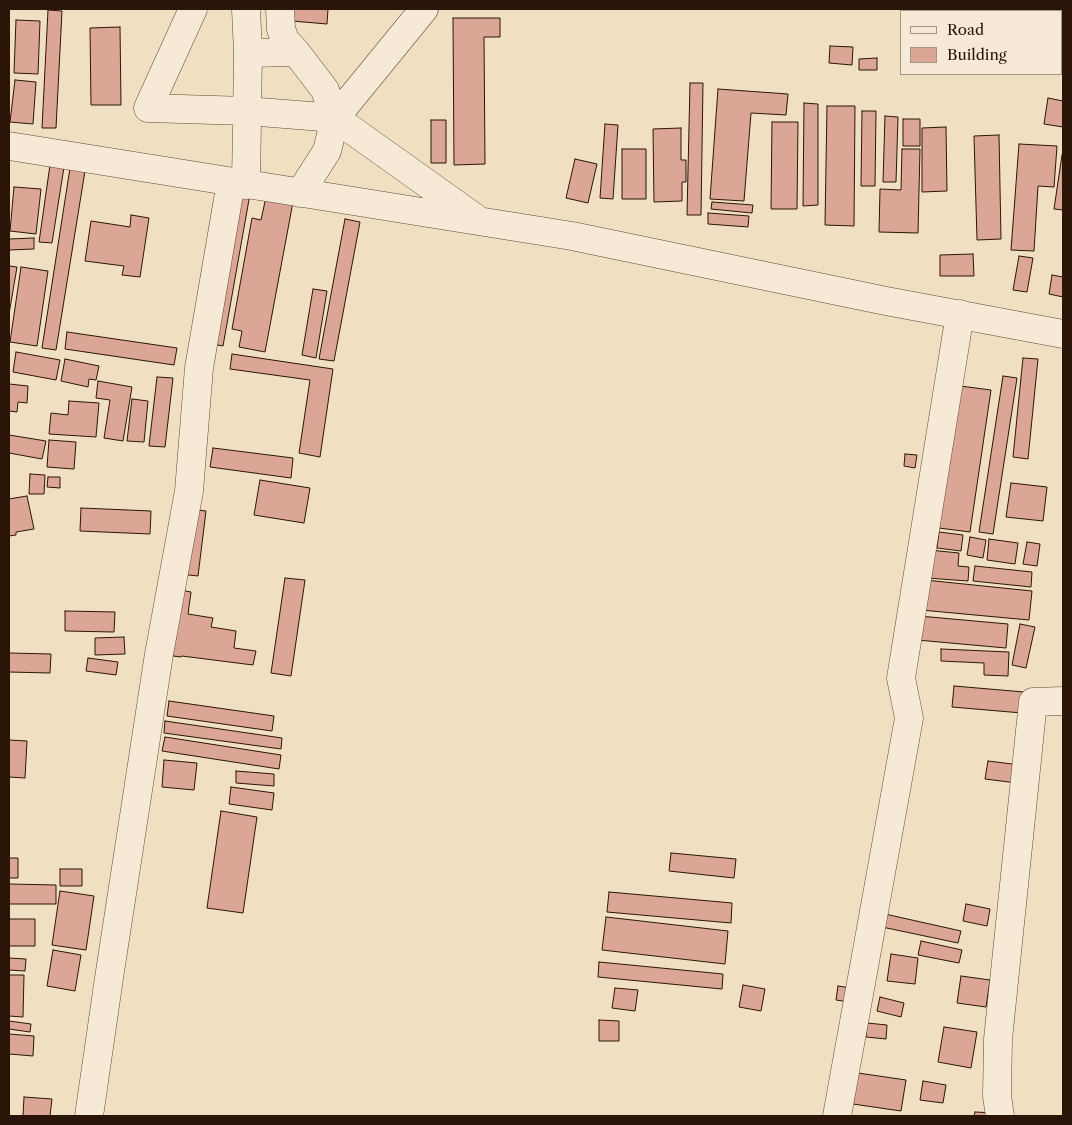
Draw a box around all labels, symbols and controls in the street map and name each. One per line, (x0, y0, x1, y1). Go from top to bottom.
legend (900, 10, 1062, 75)
text: Road (947, 20, 984, 39)
text: Building (947, 45, 1007, 64)

